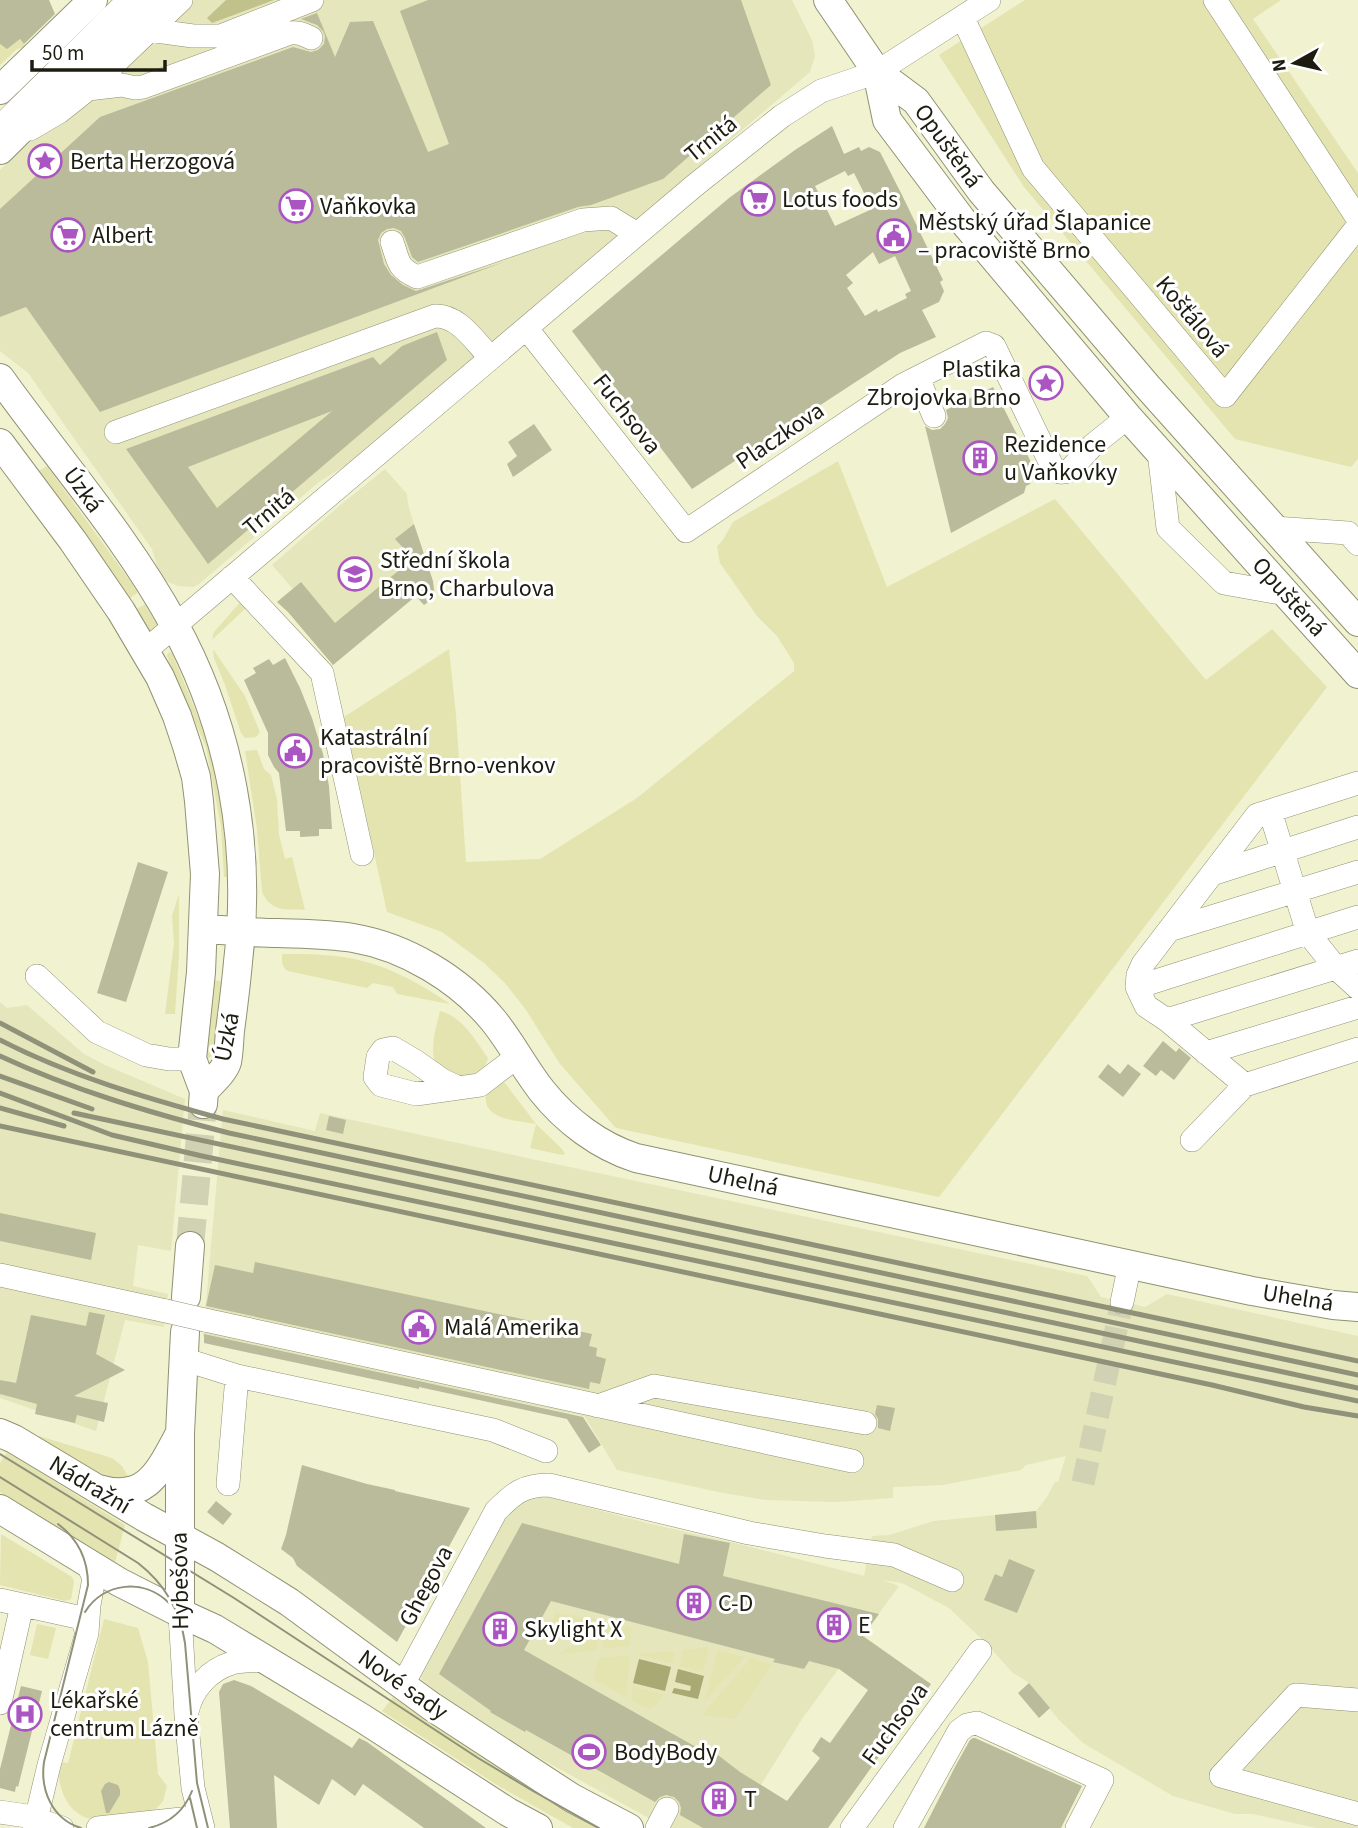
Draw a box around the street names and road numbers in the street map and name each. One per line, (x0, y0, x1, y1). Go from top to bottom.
street label: Opuštěná (905, 97, 991, 195)
street label: Trnitá (677, 107, 745, 171)
street label: Košťálová (1147, 268, 1237, 366)
street label: Fuchsova (584, 366, 670, 462)
street label: Placzkova (729, 393, 831, 479)
street label: Úzká (54, 460, 112, 520)
street label: Trnitá (235, 480, 303, 544)
street label: Opuštěná (1244, 549, 1334, 645)
street label: Úzká (205, 1009, 249, 1065)
street label: Uhelná (704, 1156, 782, 1206)
street label: Uhelná (1260, 1275, 1336, 1321)
street label: Nádražní (42, 1447, 139, 1524)
street label: Hybešova (162, 1532, 198, 1630)
street label: Ghegova (390, 1539, 462, 1633)
street label: Nové sady (351, 1641, 455, 1729)
street label: Fuchsova (853, 1676, 937, 1772)

